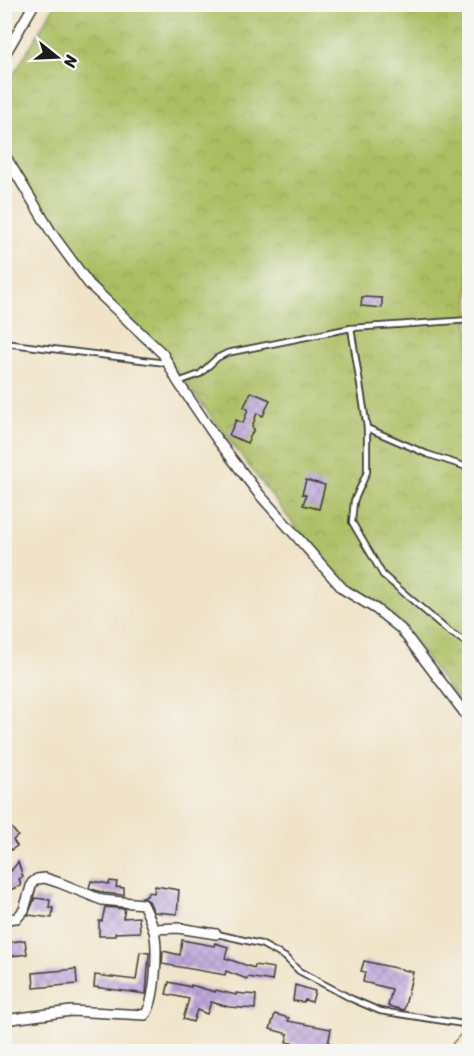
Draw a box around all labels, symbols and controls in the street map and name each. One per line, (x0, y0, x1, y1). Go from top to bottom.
north arrow (27, 27, 87, 87)
text: N (55, 51, 87, 72)

